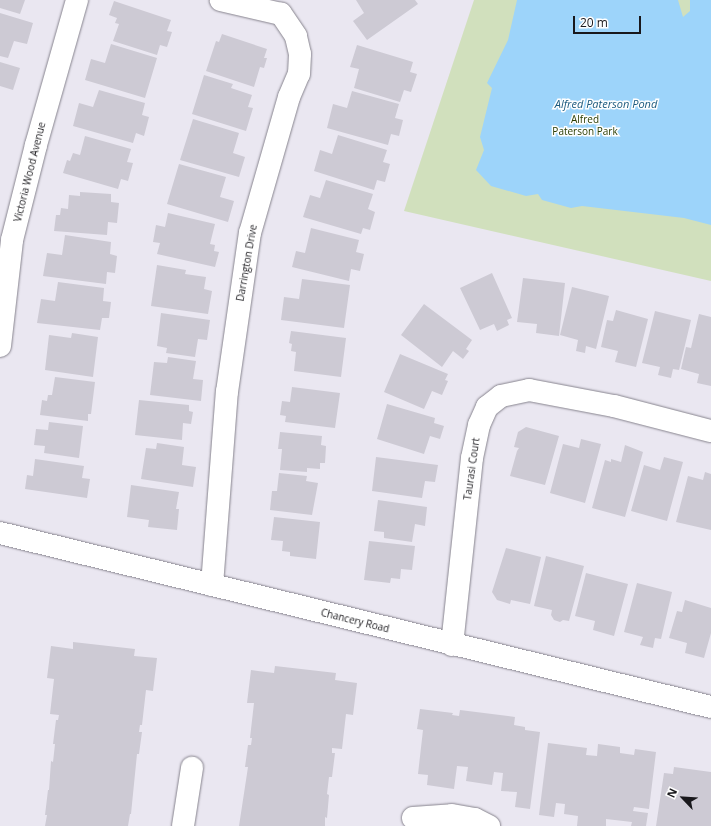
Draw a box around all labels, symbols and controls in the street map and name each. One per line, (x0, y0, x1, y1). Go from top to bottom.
scale bar (575, 8, 643, 34)
text: 20 m (580, 14, 608, 31)
water label: Alfred Paterson Pond (555, 97, 657, 111)
park label: Alfred Paterson Park (552, 113, 618, 136)
street label: Victoria Wood Avenue (12, 121, 48, 223)
street label: Darrington Drive (234, 224, 260, 302)
street label: Taurasi Court (462, 437, 482, 501)
street label: Chancery Road (320, 607, 390, 635)
north arrow (663, 778, 703, 818)
text: N (663, 785, 680, 800)

